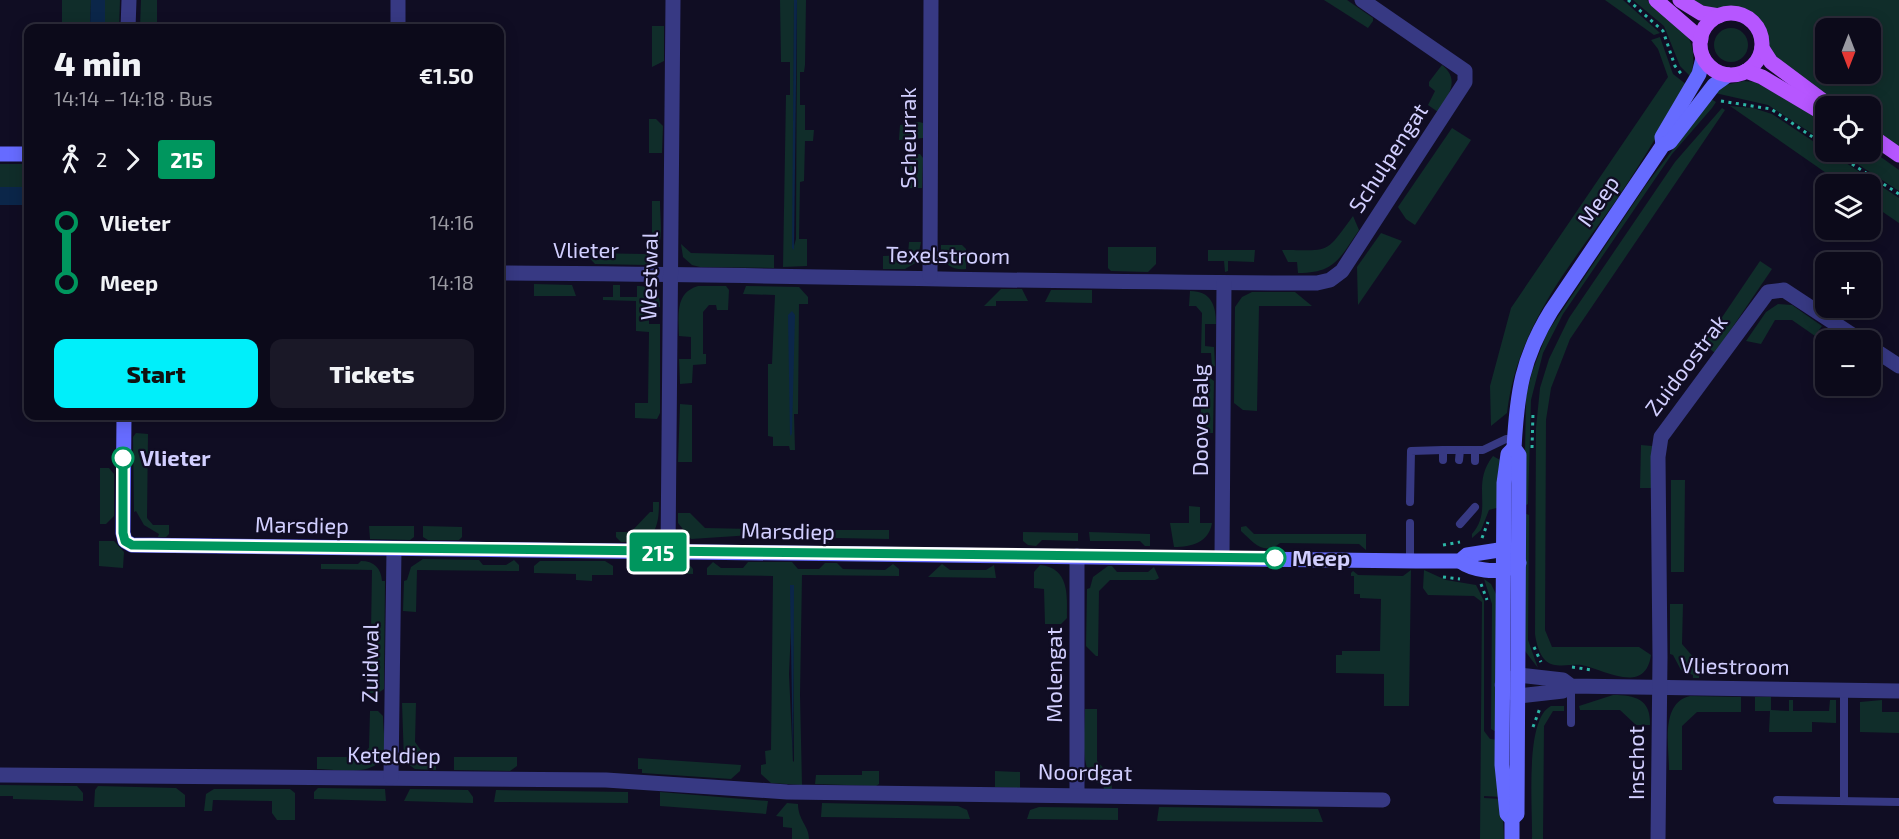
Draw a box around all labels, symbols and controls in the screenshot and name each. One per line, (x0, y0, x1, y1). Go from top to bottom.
north arrow (1815, 18, 1881, 84)
map controls (1815, 18, 1881, 396)
text: 4 min (54, 43, 141, 83)
text: €1.50 (419, 62, 474, 88)
text: 14:14 – 14:18 · Bus (54, 86, 213, 110)
street label: Scheurrak (894, 87, 920, 189)
button: locate (1815, 96, 1881, 162)
street label: Schulpengat (1342, 98, 1432, 217)
icon: walk (54, 143, 87, 176)
icon: forward (116, 143, 149, 176)
text: 2 (96, 147, 107, 171)
text: 215 (170, 147, 203, 172)
street label: Meep (1571, 170, 1624, 231)
button: layers (1815, 174, 1881, 240)
text: Vlieter (100, 209, 171, 235)
text: 14:16 (430, 210, 474, 234)
street label: Westwal (634, 231, 662, 320)
street label: Vlieter (553, 236, 619, 262)
street label: Texelstroom (886, 240, 1010, 268)
button: + (1815, 252, 1881, 318)
text: Meep (100, 269, 158, 295)
text: 14:18 (429, 270, 474, 294)
street label: Zuidoostrak (1639, 309, 1732, 420)
button: − (1815, 330, 1881, 396)
button: Start (54, 339, 258, 408)
button: Tickets (270, 339, 474, 408)
street label: Doove Balg (1186, 364, 1212, 476)
place label: Vlieter (140, 444, 211, 470)
marker: Vlieter (112, 447, 134, 469)
street label: Marsdiep (255, 510, 349, 538)
street label: Marsdiep (741, 516, 835, 544)
line badge: 215 (624, 532, 692, 572)
text: 215 (642, 540, 674, 565)
place label: Meep (1292, 544, 1350, 570)
marker: Meep (1264, 547, 1286, 569)
street label: Zuidwal (355, 622, 383, 703)
street label: Molengat (1040, 627, 1066, 723)
street label: Vliestroom (1680, 651, 1790, 679)
street label: Inschot (1622, 726, 1648, 800)
street label: Keteldiep (347, 740, 441, 768)
street label: Noordgat (1038, 757, 1132, 785)

